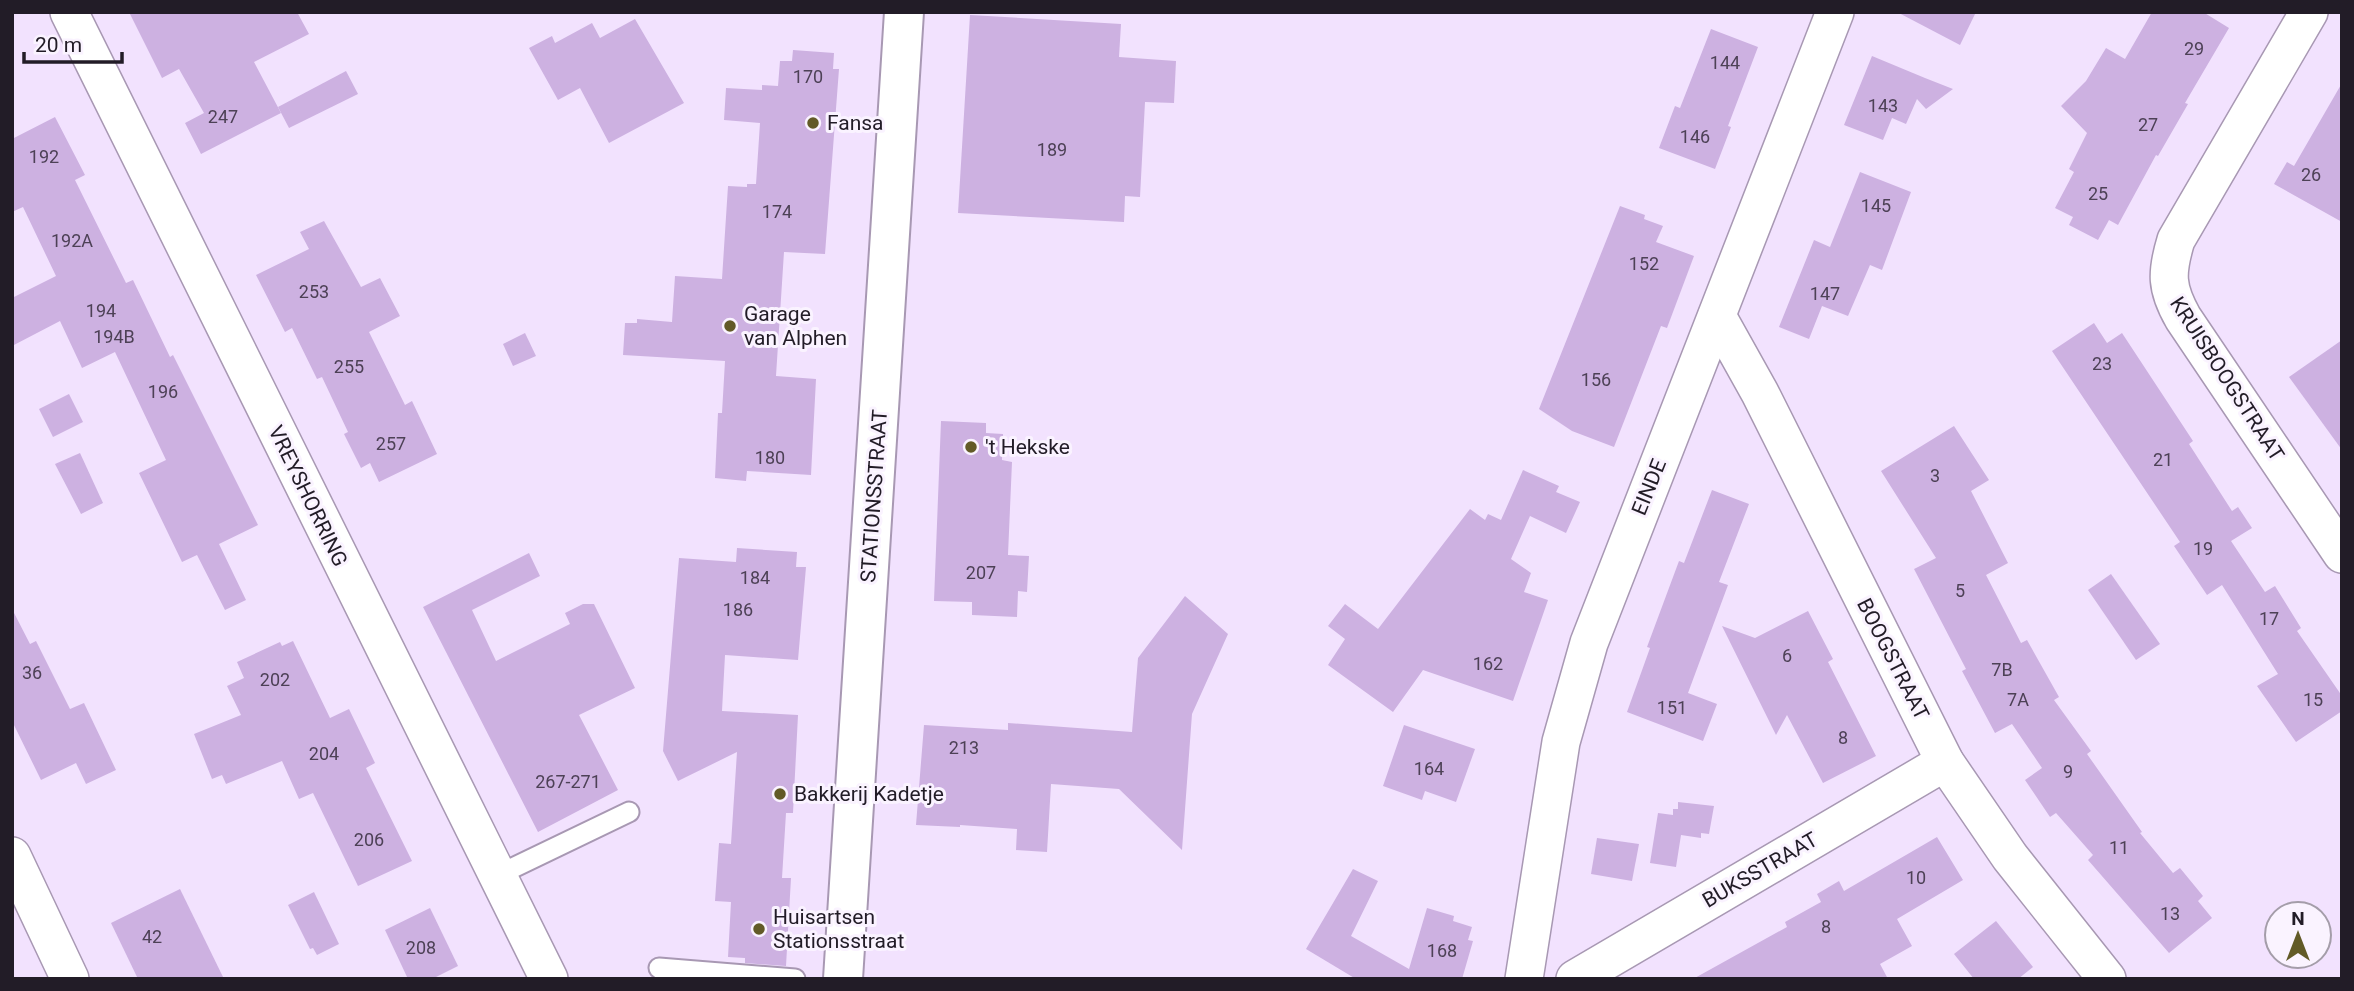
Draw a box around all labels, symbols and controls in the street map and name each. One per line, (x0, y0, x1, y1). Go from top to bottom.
scale bar (24, 21, 122, 65)
text: 20 m (35, 33, 82, 57)
house number: 29 (2184, 38, 2204, 59)
house number: 144 (1710, 52, 1740, 73)
house number: 170 (793, 66, 823, 87)
house number: 143 (1868, 95, 1898, 116)
house number: 247 (208, 106, 238, 127)
place label: Fansa (827, 111, 884, 135)
house number: 27 (2138, 114, 2158, 135)
marker: Fansa (805, 115, 821, 131)
house number: 146 (1680, 126, 1710, 147)
house number: 189 (1037, 139, 1067, 160)
house number: 192 (29, 146, 59, 167)
house number: 26 (2301, 164, 2321, 185)
house number: 25 (2088, 183, 2108, 204)
house number: 145 (1861, 195, 1891, 216)
house number: 174 (762, 201, 792, 222)
house number: 192A (51, 230, 93, 251)
house number: 152 (1629, 253, 1659, 274)
house number: 253 (299, 281, 329, 302)
house number: 147 (1810, 283, 1840, 304)
street label: KRUISBOOGSTRAAT (2165, 292, 2289, 466)
house number: 194 (86, 300, 116, 321)
place label: Garage van Alphen (744, 302, 847, 350)
marker: Garage van Alphen (722, 318, 738, 334)
house number: 194B (93, 326, 135, 347)
house number: 23 (2092, 353, 2112, 374)
house number: 255 (334, 356, 364, 377)
house number: 156 (1581, 369, 1611, 390)
house number: 196 (148, 381, 178, 402)
street label: STATIONSSTRAAT (856, 408, 892, 583)
street label: VREYSHORRING (264, 422, 352, 570)
house number: 257 (376, 433, 406, 454)
place label: 't Hekske (985, 435, 1070, 459)
marker: 't Hekske (963, 439, 979, 455)
house number: 180 (755, 447, 785, 468)
house number: 21 (2153, 449, 2173, 470)
street label: EINDE (1627, 455, 1671, 519)
house number: 3 (1930, 465, 1940, 486)
house number: 19 (2193, 538, 2213, 559)
house number: 207 (966, 562, 996, 583)
house number: 184 (740, 567, 770, 588)
house number: 5 (1955, 580, 1965, 601)
street label: BOOGSTRAAT (1852, 594, 1934, 724)
house number: 186 (723, 599, 753, 620)
house number: 17 (2259, 608, 2279, 629)
house number: 6 (1782, 645, 1792, 666)
house number: 162 (1473, 653, 1503, 674)
house number: 7B (1991, 659, 2013, 680)
house number: 36 (22, 662, 42, 683)
house number: 202 (260, 669, 290, 690)
house number: 7A (2007, 689, 2029, 710)
house number: 15 (2303, 689, 2323, 710)
house number: 151 (1657, 697, 1687, 718)
house number: 8 (1838, 727, 1848, 748)
house number: 213 (949, 737, 979, 758)
house number: 204 (309, 743, 339, 764)
house number: 164 (1414, 758, 1444, 779)
house number: 9 (2063, 761, 2073, 782)
house number: 267-271 (535, 771, 601, 792)
place label: Bakkerij Kadetje (794, 782, 944, 806)
marker: Bakkerij Kadetje (772, 786, 788, 802)
street label: BUKSSTRAAT (1698, 827, 1822, 913)
house number: 206 (354, 829, 384, 850)
house number: 11 (2109, 837, 2129, 858)
house number: 10 (1906, 867, 1926, 888)
north arrow (2263, 900, 2333, 970)
house number: 13 (2160, 903, 2180, 924)
place label: Huisartsen Stationsstraat (773, 905, 904, 953)
text: N (2291, 907, 2305, 930)
house number: 8 (1821, 916, 1831, 937)
marker: Huisartsen Stationsstraat (751, 921, 767, 937)
house number: 42 (142, 926, 162, 947)
house number: 208 (406, 937, 436, 958)
house number: 168 (1427, 940, 1457, 961)

